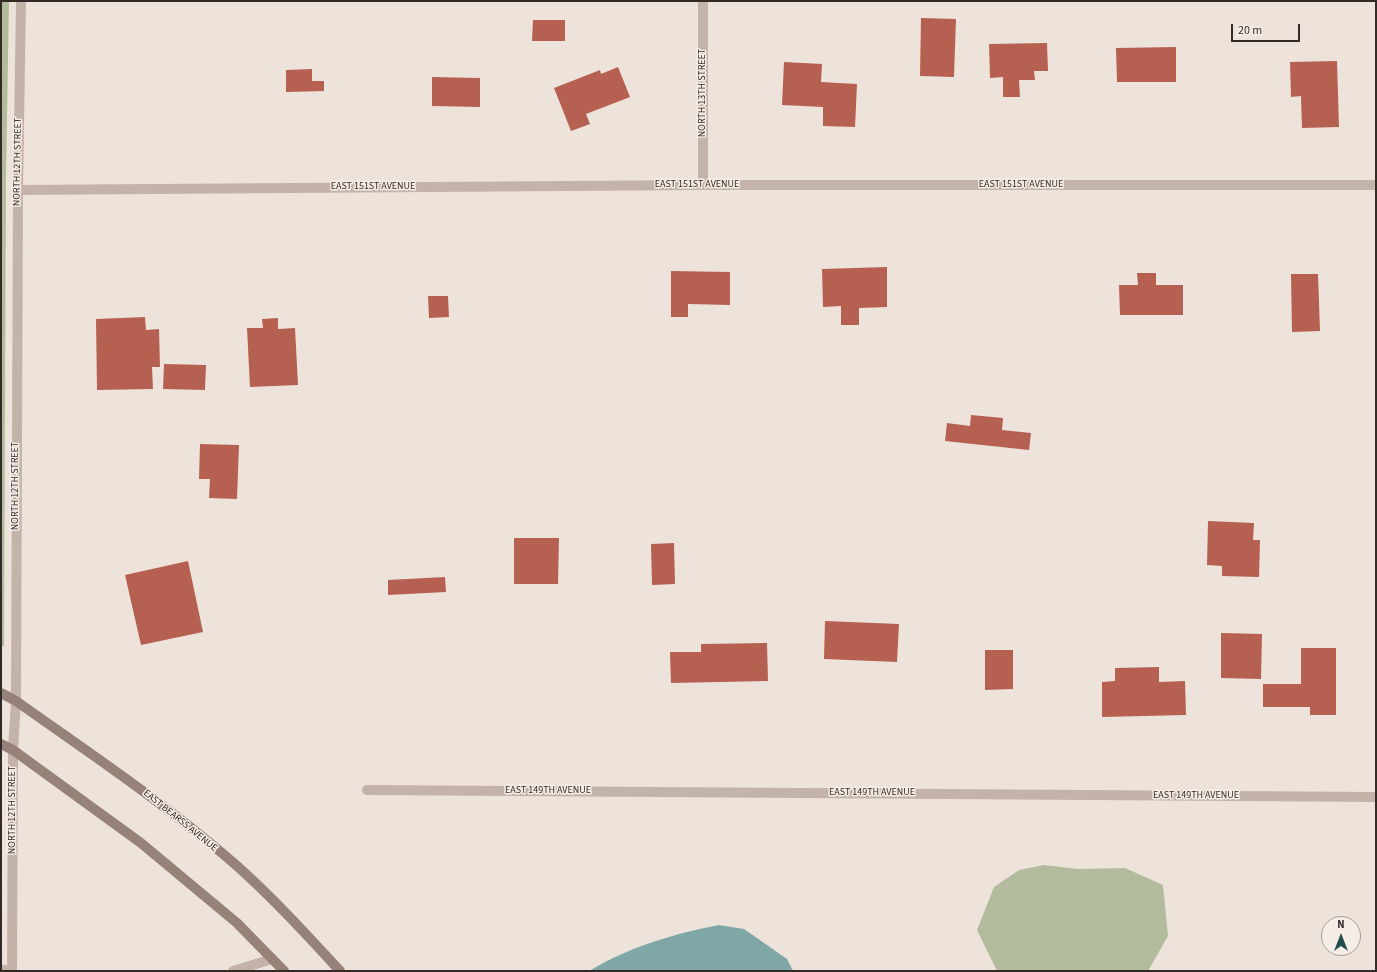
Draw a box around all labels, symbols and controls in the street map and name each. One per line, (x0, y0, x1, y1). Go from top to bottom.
scale bar (1233, 16, 1302, 42)
text: 20 m (1238, 22, 1262, 39)
street label: NORTH 13TH STREET (697, 49, 709, 137)
street label: NORTH 12TH STREET (11, 118, 25, 206)
street label: EAST 151ST AVENUE (655, 179, 739, 191)
street label: EAST 151ST AVENUE (979, 179, 1063, 191)
street label: EAST 151ST AVENUE (331, 181, 415, 193)
street label: NORTH 12TH STREET (10, 442, 22, 530)
street label: NORTH 12TH STREET (7, 766, 19, 854)
street label: EAST 149TH AVENUE (505, 785, 591, 797)
street label: EAST BEARSS AVENUE (141, 787, 219, 855)
street label: EAST 149TH AVENUE (829, 787, 915, 799)
street label: EAST 149TH AVENUE (1153, 790, 1239, 802)
north arrow (1321, 916, 1361, 956)
text: N (1337, 917, 1345, 932)

